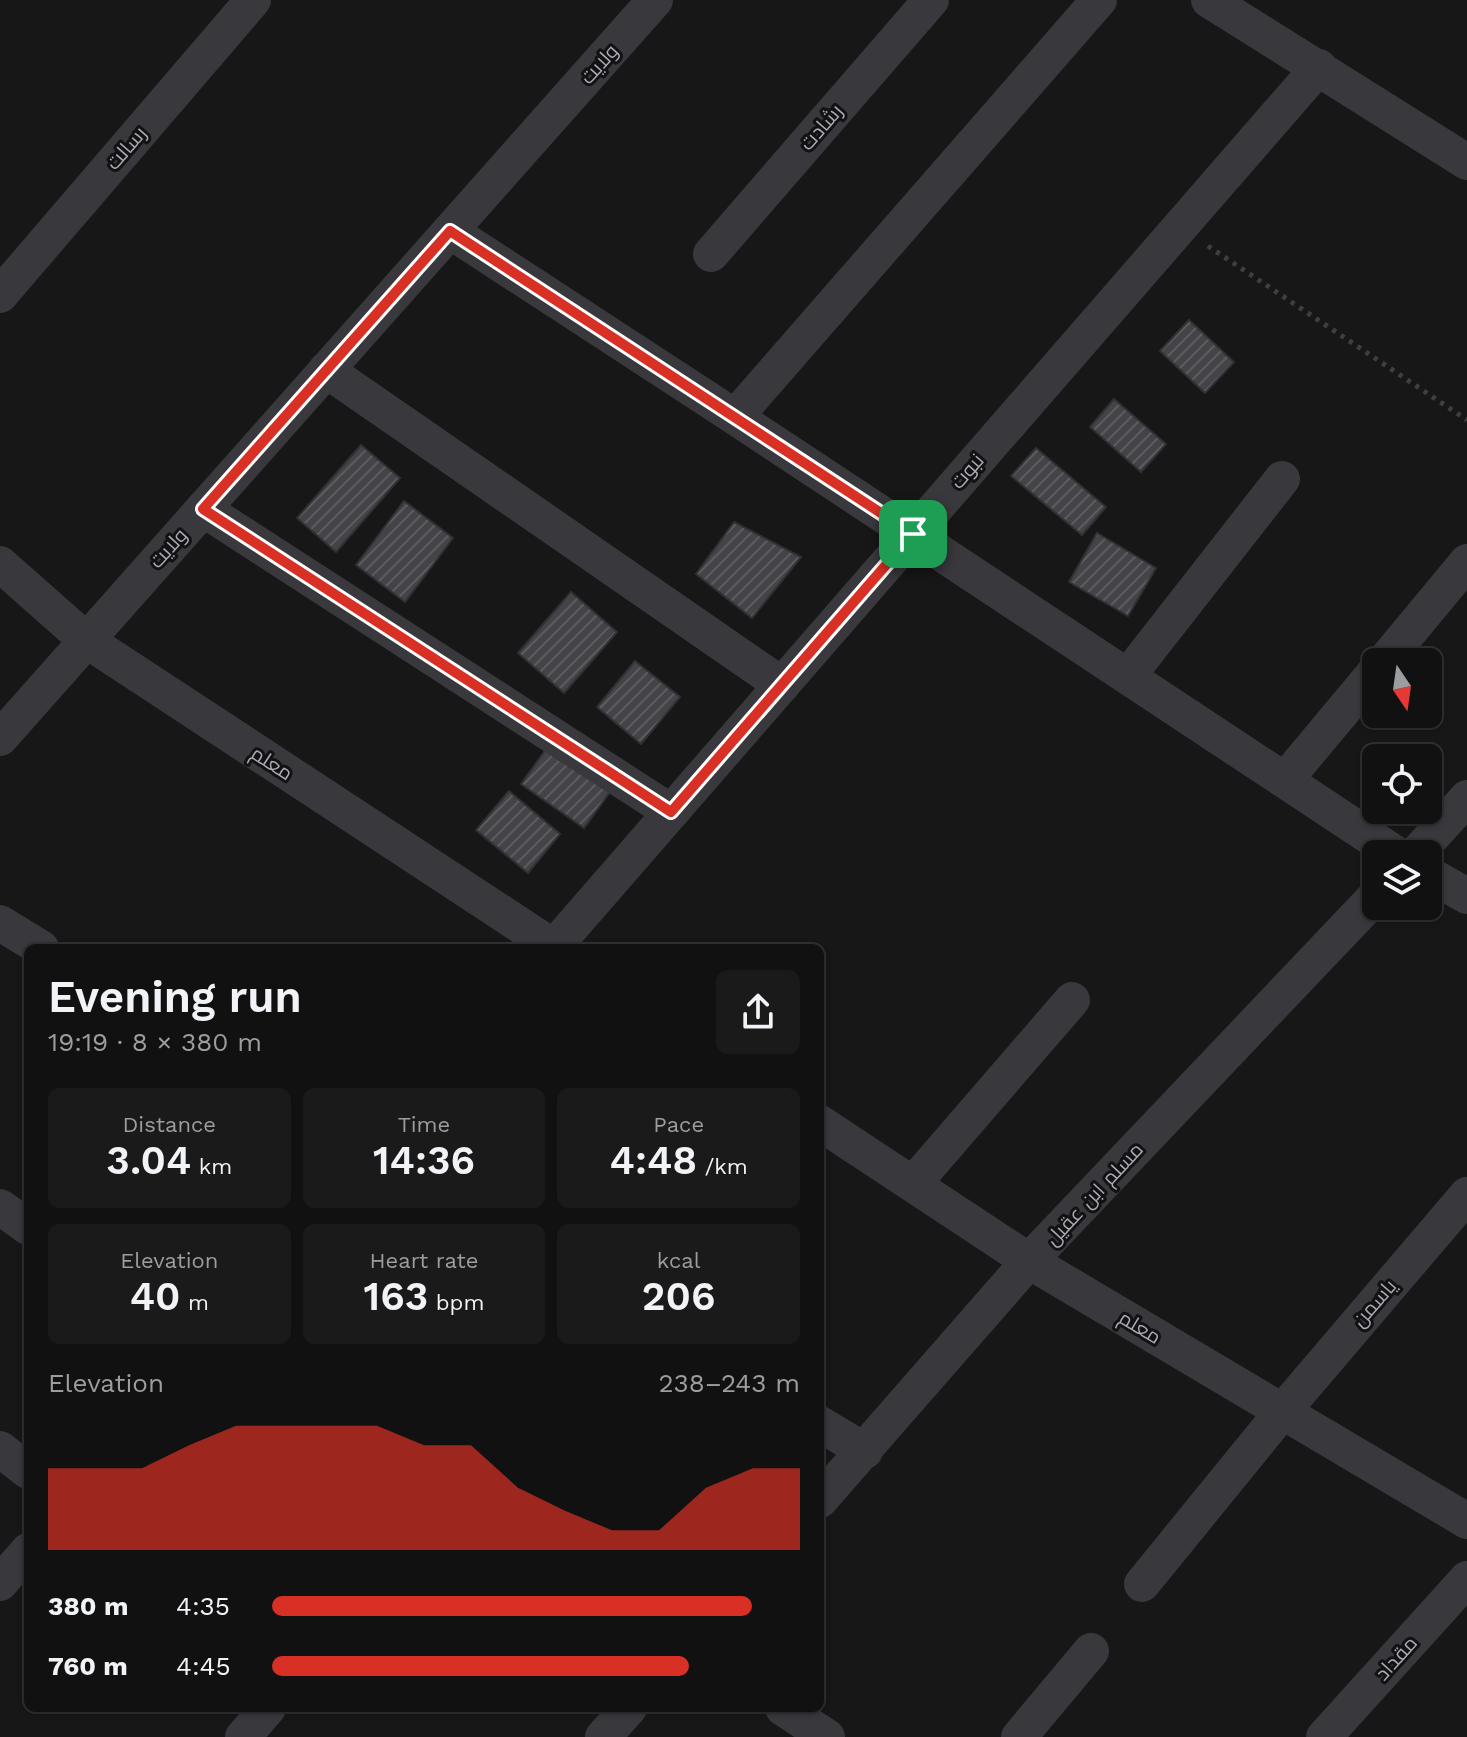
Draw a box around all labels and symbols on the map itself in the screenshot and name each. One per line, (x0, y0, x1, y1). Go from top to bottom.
street label: ولایت (575, 39, 623, 89)
street label: رشادت (795, 99, 847, 155)
street label: رسالت (101, 121, 151, 175)
street label: نبوت (945, 449, 989, 493)
pin (879, 500, 947, 568)
street label: ولایت (144, 523, 192, 573)
north arrow (1362, 648, 1442, 728)
street label: معلم (246, 741, 297, 787)
street label: مسلم ابن عقیل (1040, 1137, 1149, 1252)
street label: یاسمن (1347, 1274, 1402, 1332)
street label: معلم (1114, 1305, 1165, 1351)
street label: مقداد (1370, 1631, 1422, 1685)

